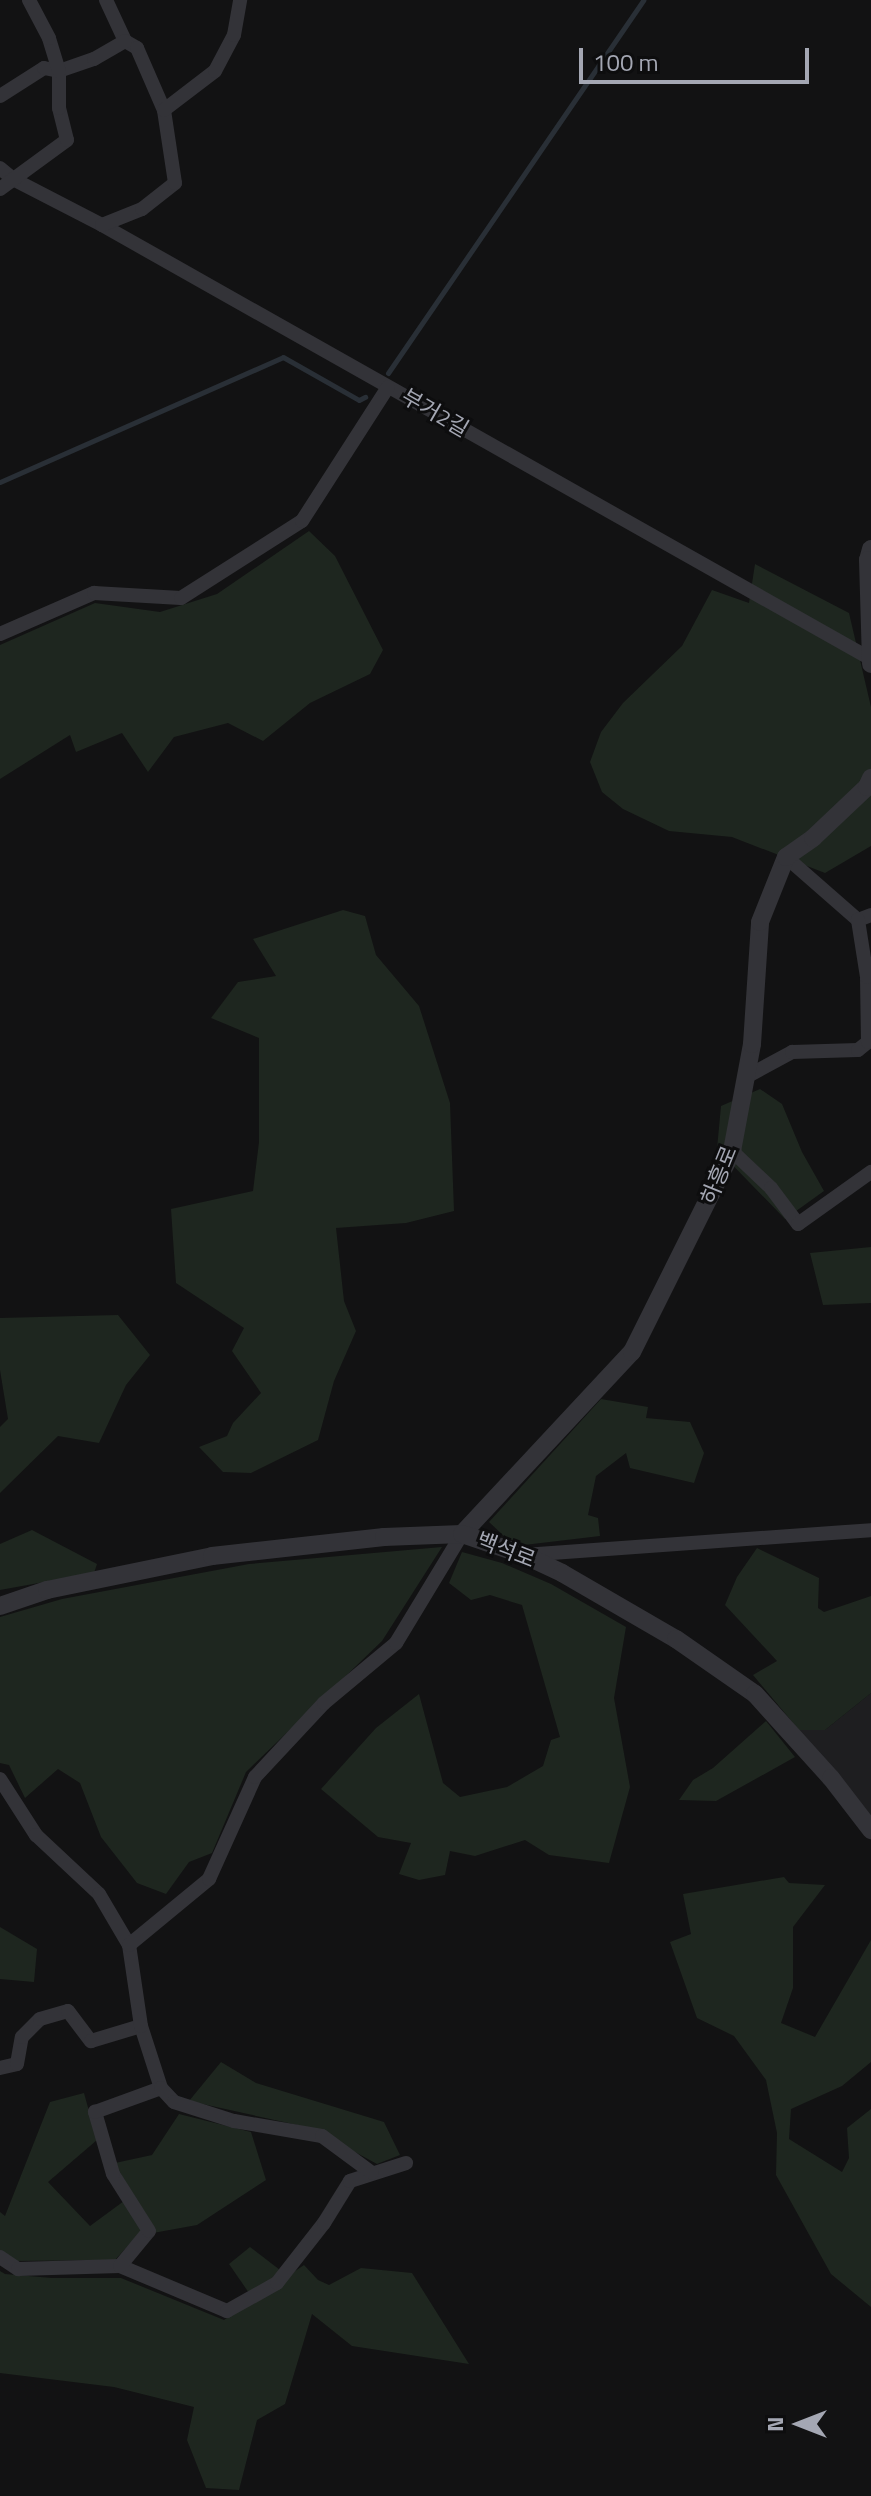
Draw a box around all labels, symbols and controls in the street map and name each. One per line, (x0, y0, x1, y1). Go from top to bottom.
scale bar (583, 32, 813, 82)
text: 100 m (593, 44, 659, 80)
street label: 부거2길 (397, 383, 473, 443)
street label: 하흥로 (695, 1142, 743, 1208)
street label: 백석로 (473, 1527, 539, 1573)
north arrow (759, 2384, 839, 2464)
text: N (758, 2416, 792, 2432)

